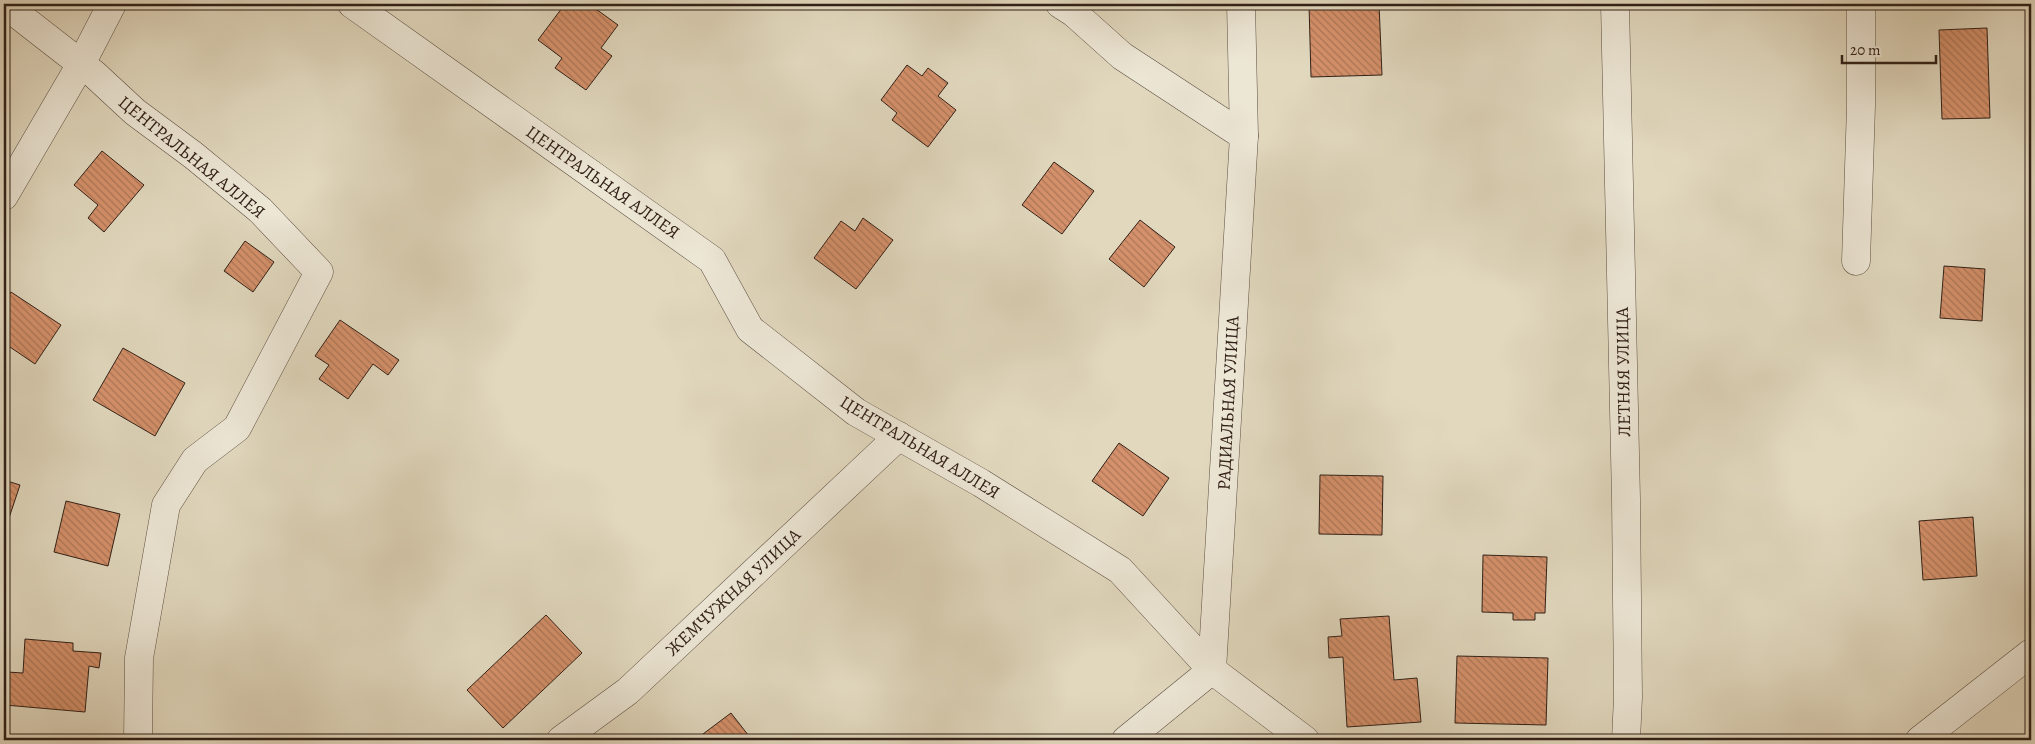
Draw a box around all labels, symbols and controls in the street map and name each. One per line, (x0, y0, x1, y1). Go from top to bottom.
scale bar (1842, 32, 1936, 64)
text: 20 m (1850, 40, 1881, 60)
street label: ЦЕНТРАЛЬНАЯ АЛЛЕЯ (114, 90, 270, 224)
street label: ЦЕНТРАЛЬНАЯ АЛЛЕЯ (521, 120, 685, 244)
street label: ЛЕТНЯЯ УЛИЦА (1610, 306, 1636, 437)
street label: РАДИАЛЬНАЯ УЛИЦА (1211, 315, 1245, 491)
street label: ЦЕНТРАЛЬНАЯ АЛЛЕЯ (836, 390, 1004, 504)
street label: ЖЕМЧУЖНАЯ УЛИЦА (660, 523, 806, 661)

